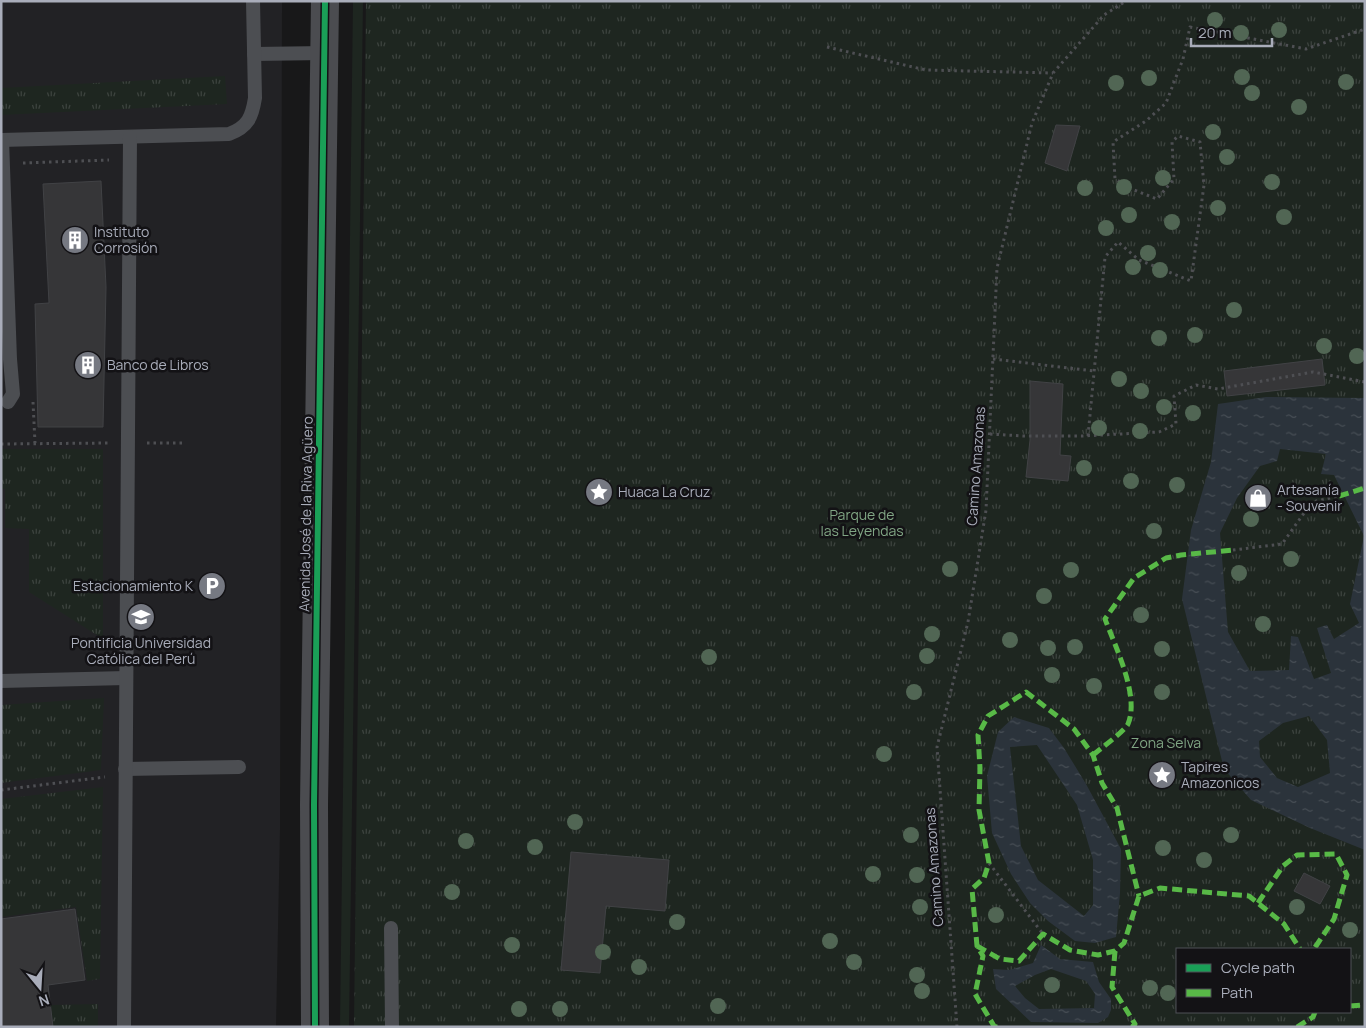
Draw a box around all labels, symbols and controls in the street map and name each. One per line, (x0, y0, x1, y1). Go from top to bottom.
scale bar (1191, 15, 1272, 47)
text: 20 m (1198, 22, 1231, 43)
place label: Instituto Corrosión (94, 222, 158, 257)
building icon: Instituto Corrosión (60, 225, 90, 255)
building icon: Banco de Libros (73, 350, 103, 380)
place label: Banco de Libros (107, 355, 209, 374)
street label: Camino Amazonas (962, 406, 989, 526)
street label: Avenida José de la Riva Agüero (294, 416, 317, 612)
place icon: Huaca La Cruz (584, 477, 614, 507)
place label: Artesanía - Souvenir (1277, 480, 1342, 515)
place label: Huaca La Cruz (618, 482, 710, 501)
shop icon: Artesanía - Souvenir (1243, 483, 1273, 513)
park label: Parque de las Leyendas (820, 505, 904, 540)
parking icon: Estacionamiento K (197, 571, 227, 601)
place label: Estacionamiento K (73, 576, 194, 595)
school or university icon: Pontificia Universidad Católica del Perú (126, 602, 156, 632)
place label: Pontificia Universidad Católica del Perú (71, 633, 211, 668)
park label: Zona Selva (1131, 733, 1201, 752)
place label: Tapires Amazonicos (1181, 757, 1259, 792)
place icon: Tapires Amazonicos (1147, 760, 1177, 790)
street label: Camino Amazonas (920, 807, 947, 927)
legend (1176, 948, 1351, 1013)
text: Cycle path (1221, 957, 1295, 978)
north arrow (15, 963, 65, 1013)
text: Path (1221, 982, 1253, 1003)
text: N (36, 990, 52, 1011)

